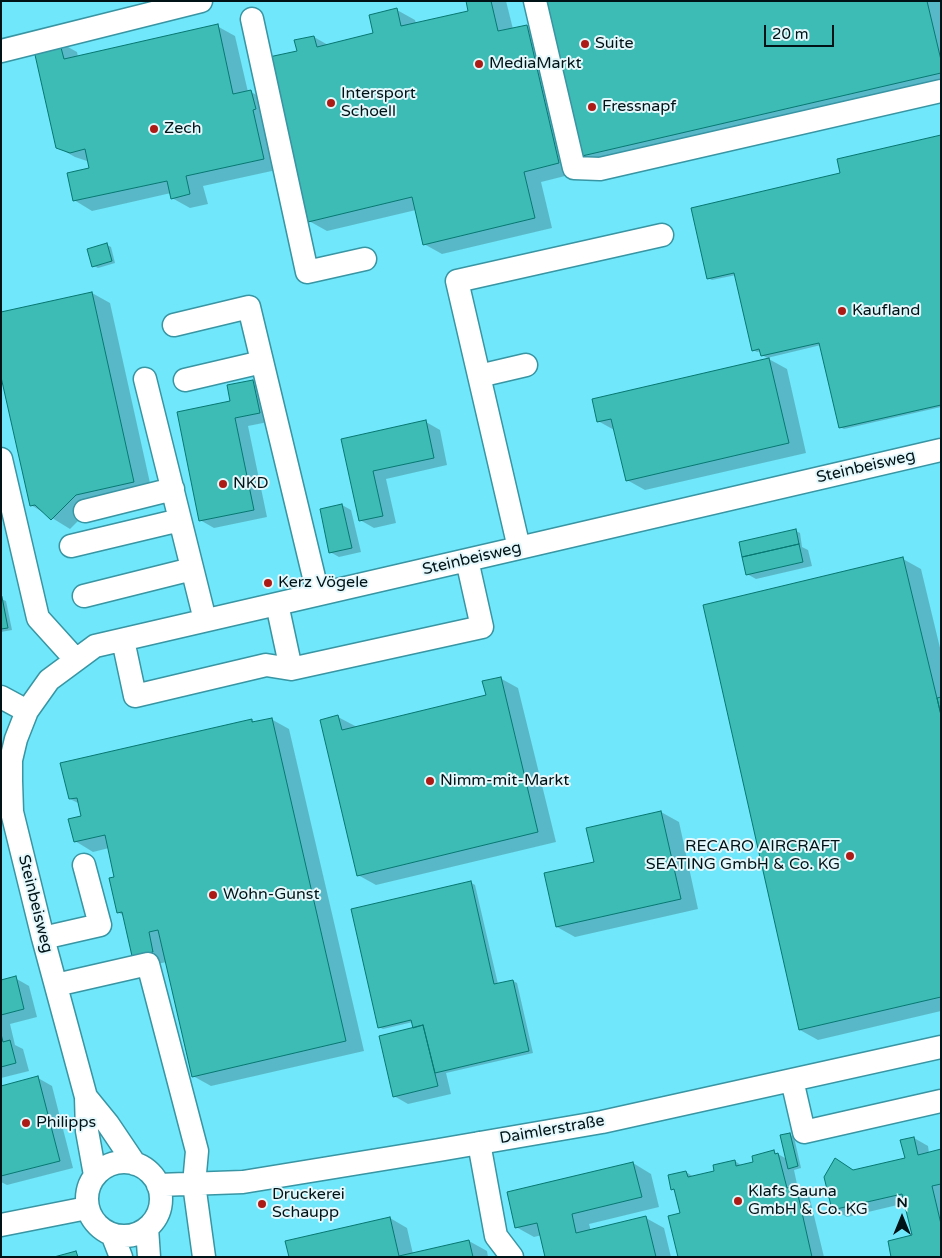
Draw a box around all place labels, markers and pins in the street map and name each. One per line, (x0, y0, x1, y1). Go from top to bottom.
place label: Suite (595, 34, 633, 54)
marker: Suite (579, 38, 591, 50)
place label: MediaMarkt (489, 54, 582, 74)
marker: MediaMarkt (473, 58, 485, 70)
place label: Intersport Schoell (341, 84, 416, 122)
marker: Intersport Schoell (325, 97, 337, 109)
place label: Fressnapf (602, 97, 676, 117)
marker: Fressnapf (586, 101, 598, 113)
place label: Zech (164, 119, 202, 139)
marker: Zech (148, 123, 160, 135)
place label: Kaufland (852, 301, 920, 321)
marker: Kaufland (836, 305, 848, 317)
place label: NKD (233, 474, 269, 494)
marker: NKD (217, 478, 229, 490)
place label: Kerz Vögele (278, 573, 368, 593)
marker: Kerz Vögele (262, 577, 274, 589)
place label: Nimm-mit-Markt (440, 771, 569, 791)
marker: Nimm-mit-Markt (424, 775, 436, 787)
place label: RECARO AIRCRAFT SEATING GmbH & Co. KG (646, 837, 840, 875)
marker: RECARO AIRCRAFT SEATING GmbH & Co. KG (844, 850, 856, 862)
place label: Wohn-Gunst (223, 885, 320, 905)
marker: Wohn-Gunst (207, 889, 219, 901)
place label: Philipps (36, 1113, 96, 1133)
marker: Philipps (20, 1117, 32, 1129)
place label: Klafs Sauna GmbH & Co. KG (748, 1182, 868, 1220)
place label: Druckerei Schaupp (272, 1185, 345, 1223)
marker: Klafs Sauna GmbH & Co. KG (732, 1195, 744, 1207)
marker: Druckerei Schaupp (256, 1198, 268, 1210)

